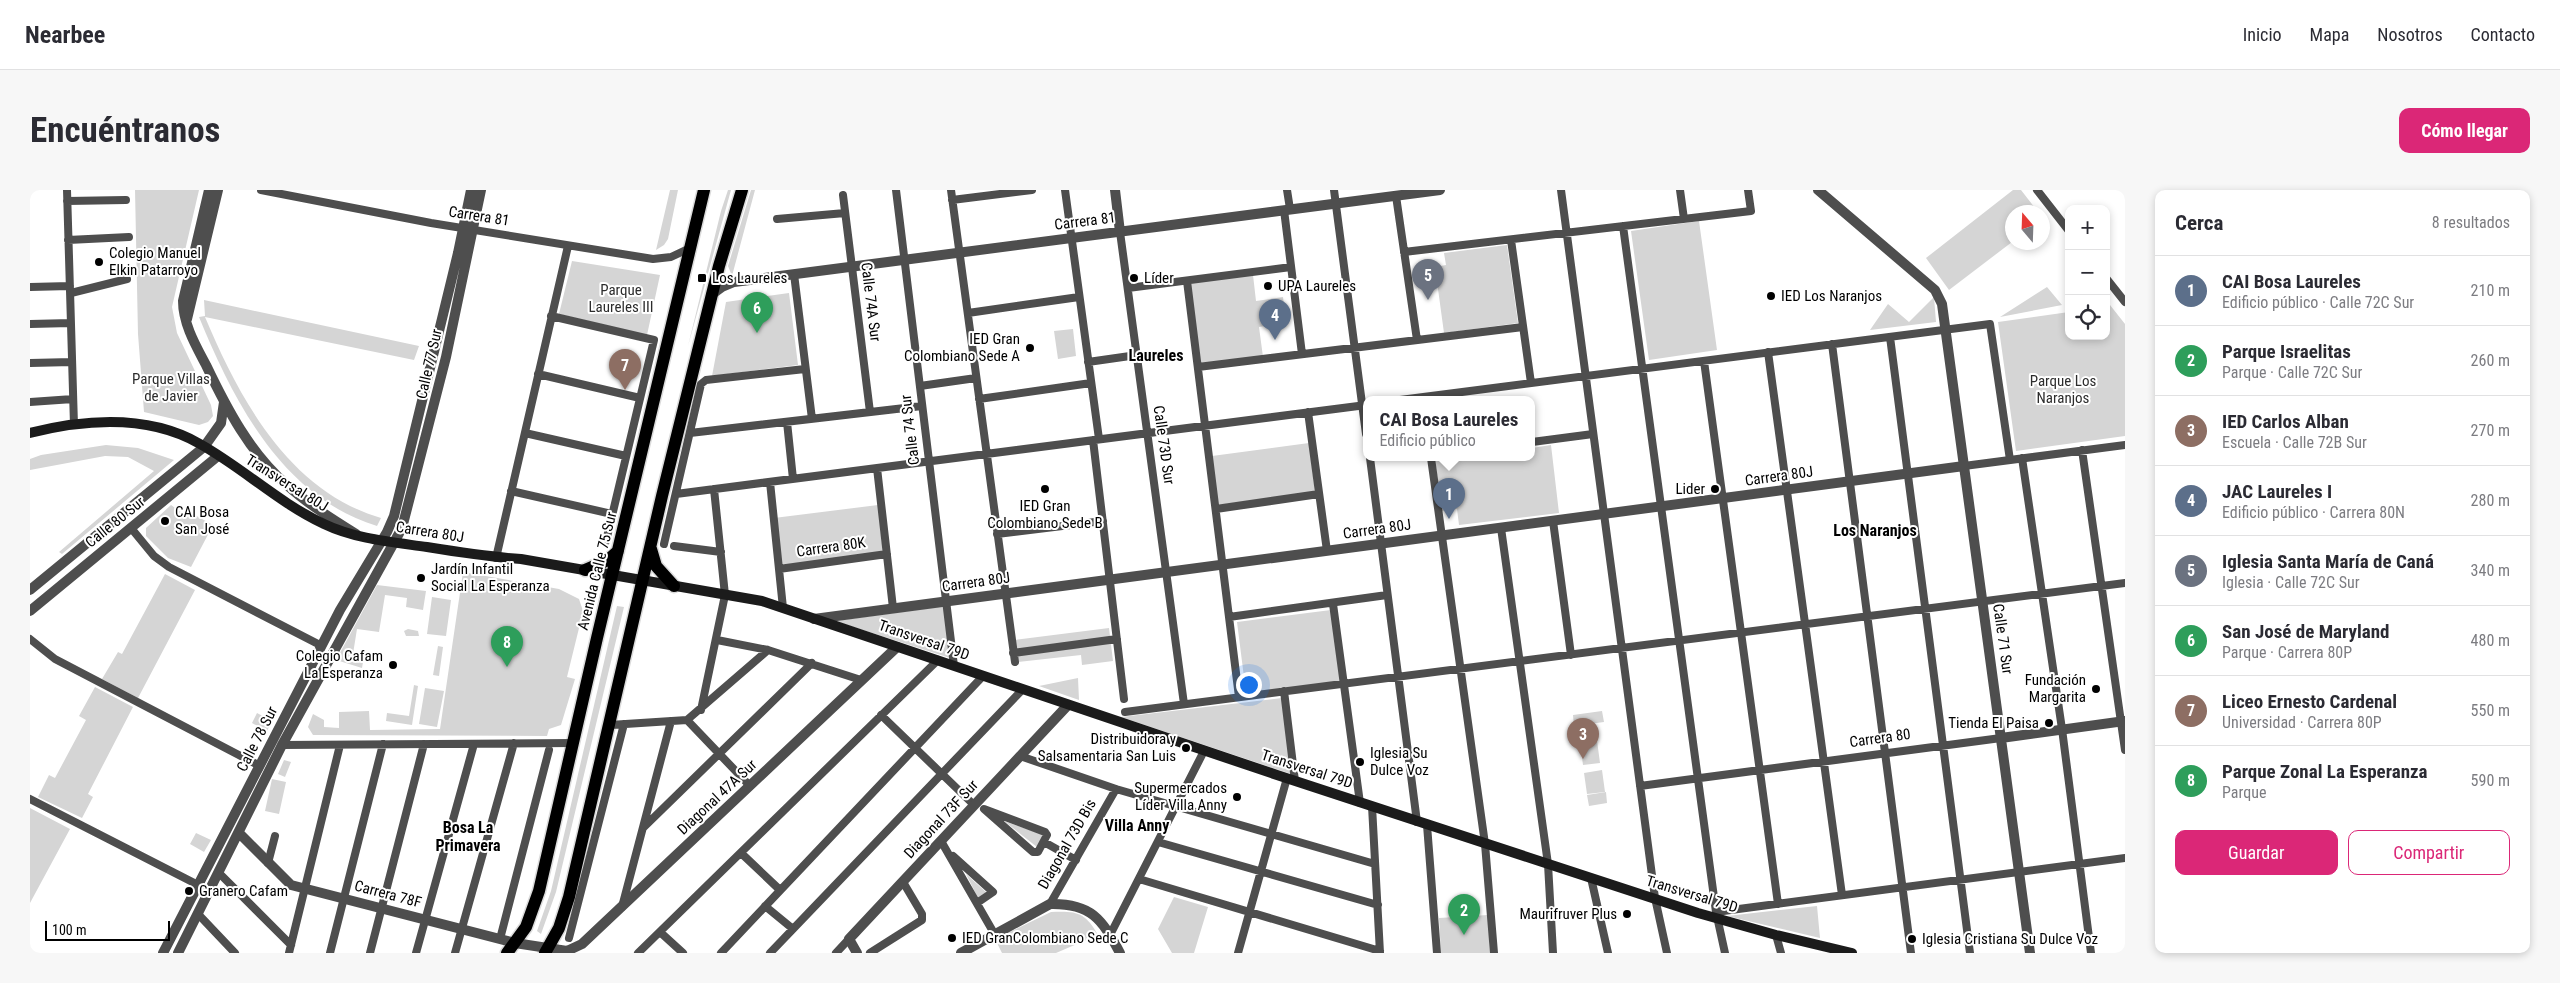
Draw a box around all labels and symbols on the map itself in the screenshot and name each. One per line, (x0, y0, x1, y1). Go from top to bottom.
street label: Carrera 81 (447, 202, 511, 230)
north arrow (2005, 205, 2050, 250)
street label: Carrera 81 (1053, 208, 1117, 234)
place label: Colegio Manuel Elkin Patarroyo (109, 244, 201, 279)
marker: Colegio Manuel Elkin Patarroyo (93, 256, 105, 268)
pin: 5 (1412, 259, 1444, 300)
street label: Calle 74A Sur (857, 261, 885, 343)
place label: Los Laureles (712, 269, 787, 287)
place label: Líder (1144, 269, 1174, 287)
marker: Los Laureles (696, 272, 708, 284)
marker: Líder (1128, 272, 1140, 284)
place label: UPA Laureles (1278, 277, 1356, 295)
marker: UPA Laureles (1262, 280, 1274, 292)
park label: Parque Laureles III (588, 281, 654, 316)
place label: IED Los Naranjos (1781, 287, 1882, 305)
marker: IED Los Naranjos (1765, 290, 1777, 302)
pin: 6 (741, 292, 773, 333)
pin: 4 (1259, 299, 1291, 340)
street label: Calle 77 Sur (412, 327, 446, 401)
place label: IED Gran Colombiano Sede A (904, 330, 1020, 365)
marker: IED Gran Colombiano Sede A (1024, 342, 1036, 354)
district label: Laureles (1129, 346, 1183, 365)
pin: 7 (609, 349, 641, 390)
park label: Parque Villas de Javier (132, 370, 210, 405)
park label: Parque Los Naranjos (2030, 372, 2096, 407)
street label: Calle 74 Sur (897, 393, 923, 466)
street label: Calle 73D Sur (1150, 404, 1179, 486)
street label: Transversal 80J (242, 451, 332, 515)
street label: Carrera 80J (1744, 462, 1814, 490)
pin: 1 (1433, 478, 1465, 519)
place label: Lider (1675, 480, 1705, 498)
marker: IED Gran Colombiano Sede B (1039, 483, 1051, 495)
marker: Lider (1709, 483, 1721, 495)
street label: Calle 80 Sur (82, 492, 149, 551)
place label: IED Gran Colombiano Sede B (987, 497, 1103, 532)
place label: CAI Bosa San José (175, 503, 229, 538)
street label: Avenida Calle 75 Sur (574, 510, 621, 632)
marker: CAI Bosa San José (159, 515, 171, 527)
street label: Carrera 80J (1342, 515, 1412, 543)
street label: Carrera 80J (395, 518, 465, 546)
district label: Los Naranjos (1833, 521, 1917, 540)
street label: Carrera 80K (795, 533, 868, 561)
place label: Jardín Infantil Social La Esperanza (431, 560, 550, 595)
street label: Carrera 80J (941, 568, 1011, 596)
marker: Jardín Infantil Social La Esperanza (415, 572, 427, 584)
street label: Calle 71 Sur (1989, 603, 2017, 676)
street label: Transversal 79D (876, 616, 972, 664)
pin: 8 (491, 626, 523, 667)
place label: Colegio Cafam La Esperanza (296, 647, 383, 682)
marker: Colegio Cafam La Esperanza (387, 659, 399, 671)
place label: Fundación Margarita (2025, 671, 2086, 706)
your location (1236, 672, 1262, 698)
marker: Fundación Margarita (2090, 683, 2102, 695)
street label: Calle 78 Sur (233, 703, 281, 775)
place label: Tienda El Paisa (1948, 714, 2039, 732)
marker: Tienda El Paisa (2043, 717, 2055, 729)
pin: 3 (1567, 718, 1599, 759)
street label: Carrera 80 (1848, 725, 1912, 751)
place label: Distribuidora y Salsamentaria San Luis (1038, 730, 1176, 765)
marker: Distribuidora y Salsamentaria San Luis (1180, 742, 1192, 754)
place label: Iglesia Su Dulce Voz (1370, 744, 1429, 779)
street label: Transversal 79D (1259, 746, 1355, 792)
street label: Diagonal 47A Sur (674, 755, 761, 838)
marker: Iglesia Su Dulce Voz (1354, 756, 1366, 768)
street label: Diagonal 73F Sur (900, 776, 982, 862)
place label: Supermercados Líder Villa Anny (1134, 779, 1227, 814)
marker: Supermercados Líder Villa Anny (1231, 791, 1243, 803)
street label: Diagonal 73D Bis (1034, 796, 1100, 892)
district label: Villa Anny (1105, 816, 1169, 835)
district label: Bosa La Primavera (435, 818, 501, 855)
street label: Transversal 79D (1644, 871, 1740, 917)
street label: Carrera 78F (353, 876, 423, 912)
place label: Granero Cafam (199, 882, 288, 900)
marker: Granero Cafam (183, 885, 195, 897)
pin: 2 (1448, 894, 1480, 935)
place label: Maurifruver Plus (1519, 905, 1617, 923)
marker: Maurifruver Plus (1621, 908, 1633, 920)
scale bar (45, 918, 170, 941)
place label: IED GranColombiano Sede C (962, 929, 1129, 947)
place label: Iglesia Cristiana Su Dulce Voz (1922, 930, 2098, 948)
marker: IED GranColombiano Sede C (946, 932, 958, 944)
marker: Iglesia Cristiana Su Dulce Voz (1906, 933, 1918, 945)

